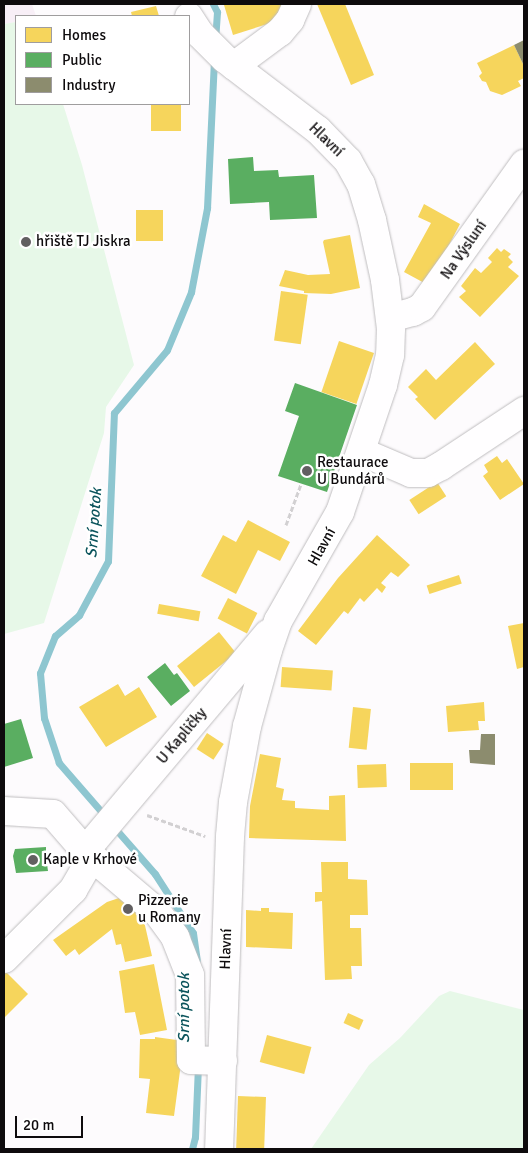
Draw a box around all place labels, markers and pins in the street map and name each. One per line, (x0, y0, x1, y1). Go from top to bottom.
place label: hřiště TJ Jiskra (36, 233, 131, 251)
marker: hřiště TJ Jiskra (20, 236, 32, 248)
place label: Restaurace U Bundárů (317, 453, 388, 488)
marker: Restaurace U Bundárů (301, 465, 313, 477)
place label: Kaple v Krhové (43, 851, 137, 869)
marker: Kaple v Krhové (27, 854, 39, 866)
place label: Pizzerie u Romany (138, 891, 201, 926)
marker: Pizzerie u Romany (122, 903, 134, 915)

